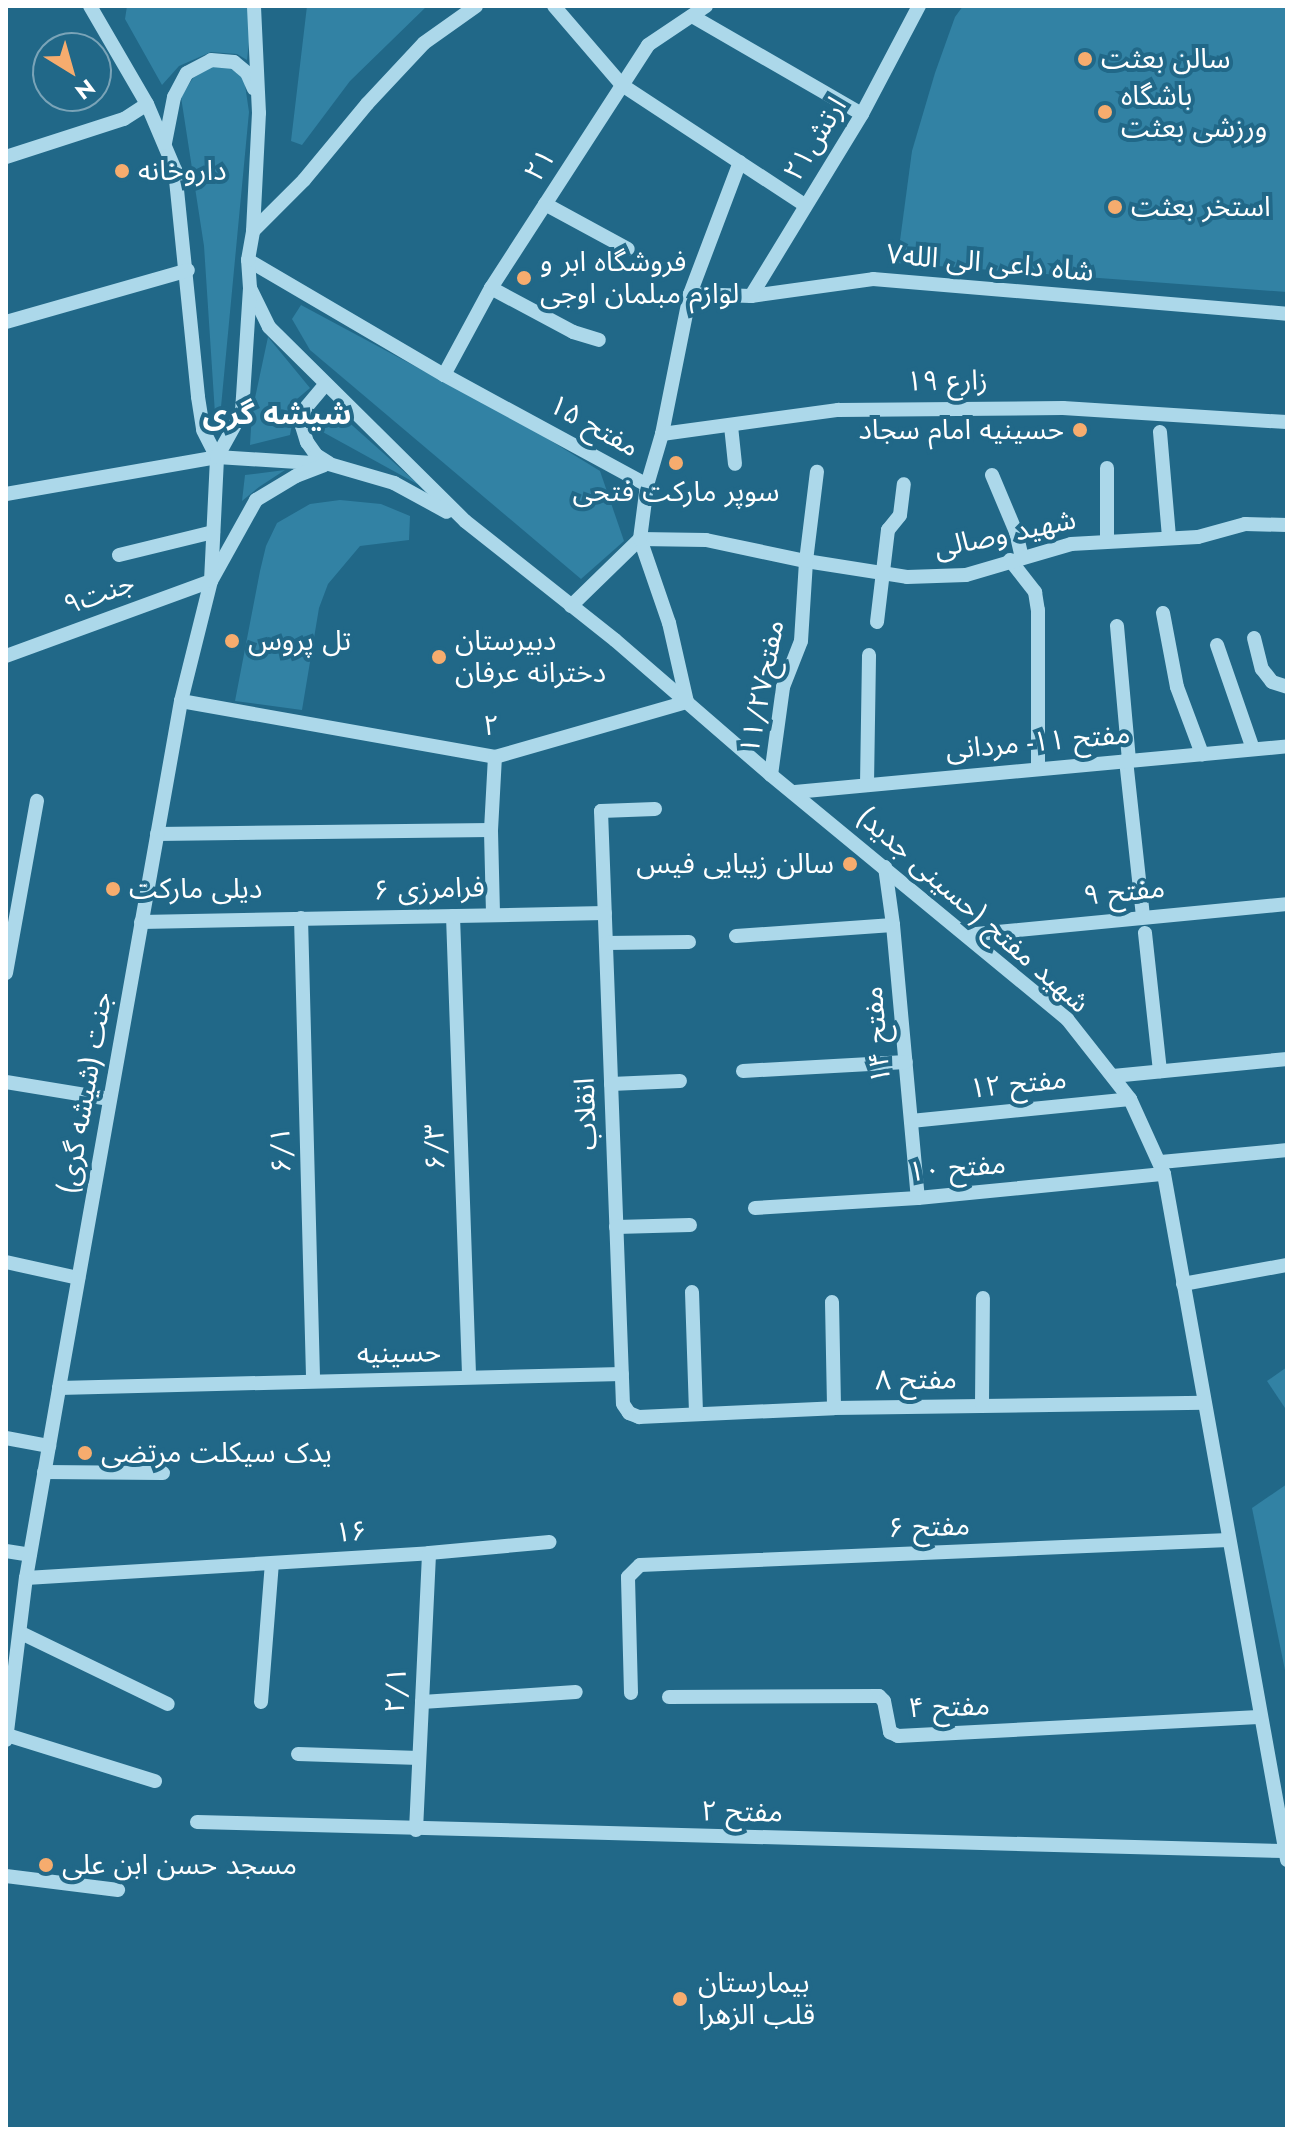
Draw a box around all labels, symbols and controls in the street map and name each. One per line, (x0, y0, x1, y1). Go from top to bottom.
north arrow (32, 32, 112, 112)
place label: سالن بعثت (1101, 42, 1230, 76)
marker: سالن بعثت (1076, 50, 1094, 68)
text: N (69, 72, 102, 108)
place label: باشگاه ورزشی بعثت (1121, 79, 1267, 145)
street label: ارتش۲۱ (776, 91, 854, 187)
marker: باشگاه ورزشی بعثت (1096, 103, 1114, 121)
street label: ۲۱ (517, 142, 563, 188)
place label: داروخانه (138, 154, 227, 188)
marker: داروخانه (113, 162, 131, 180)
place label: استخر بعثت (1131, 190, 1271, 224)
marker: استخر بعثت (1106, 198, 1124, 216)
street label: شاه داعی الی الله۷ (885, 237, 1095, 289)
place label: فروشگاه ابر و لوازم مبلمان اوجی (540, 245, 739, 311)
marker: فروشگاه ابر و لوازم مبلمان اوجی (515, 269, 533, 287)
street label: ۱۹ زارع (906, 363, 988, 399)
street label: مفتح ۱۵ (543, 388, 645, 464)
district label: شیشه گری (203, 396, 351, 432)
place label: حسینیه امام سجاد (858, 413, 1064, 447)
marker: حسینیه امام سجاد (1071, 421, 1089, 439)
marker: سوپر مارکت فتحی (667, 454, 685, 472)
place label: سوپر مارکت فتحی (573, 475, 779, 509)
street label: شهید وصالی (931, 503, 1079, 565)
street label: جنت۹ (59, 566, 139, 622)
street label: مفتح۱۱/۲۷ (733, 617, 791, 757)
place label: تل پروس (248, 624, 351, 658)
place label: دبیرستان دخترانه عرفان (455, 624, 606, 690)
marker: تل پروس (223, 632, 241, 650)
marker: دبیرستان دخترانه عرفان (430, 648, 448, 666)
street label: ۲ (483, 709, 499, 743)
street label: مفتح ۱۱- مردانی (944, 717, 1132, 767)
street label: شهید مفتح (حسینی جدید) (850, 800, 1096, 1020)
place label: سالن زیبایی فیس (636, 847, 834, 881)
marker: سالن زیبایی فیس (841, 855, 859, 873)
street label: فرامرزی ۶ (373, 870, 485, 908)
street label: مفتح ۹ (1082, 871, 1166, 913)
place label: دیلی مارکت (129, 872, 262, 906)
marker: دیلی مارکت (104, 880, 122, 898)
street label: مفتح ۱۴ (856, 985, 898, 1085)
street label: جنت (شیشه گری) (51, 989, 119, 1197)
street label: مفتح ۱۲ (968, 1062, 1068, 1106)
street label: انقلاب (568, 1077, 604, 1151)
street label: ۶/۳ (417, 1123, 453, 1171)
street label: ۶/۱ (263, 1126, 299, 1174)
street label: مفتح ۱۰ (907, 1147, 1007, 1189)
street label: حسینیه (357, 1335, 441, 1371)
street label: مفتح ۸ (875, 1362, 957, 1398)
place label: یدک سیکلت مرتضی (101, 1436, 332, 1470)
marker: یدک سیکلت مرتضی (76, 1444, 94, 1462)
street label: مفتح ۶ (888, 1509, 970, 1545)
street label: ۱۶ (334, 1514, 368, 1550)
street label: ۲/۱ (378, 1666, 414, 1714)
street label: مفتح ۴ (908, 1689, 990, 1725)
street label: مفتح ۲ (701, 1794, 783, 1830)
place label: مسجد حسن ابن علی (62, 1848, 297, 1882)
marker: مسجد حسن ابن علی (37, 1856, 55, 1874)
place label: بیمارستان قلب الزهرا (698, 1966, 815, 2032)
marker: بیمارستان قلب الزهرا (669, 1988, 691, 2010)

